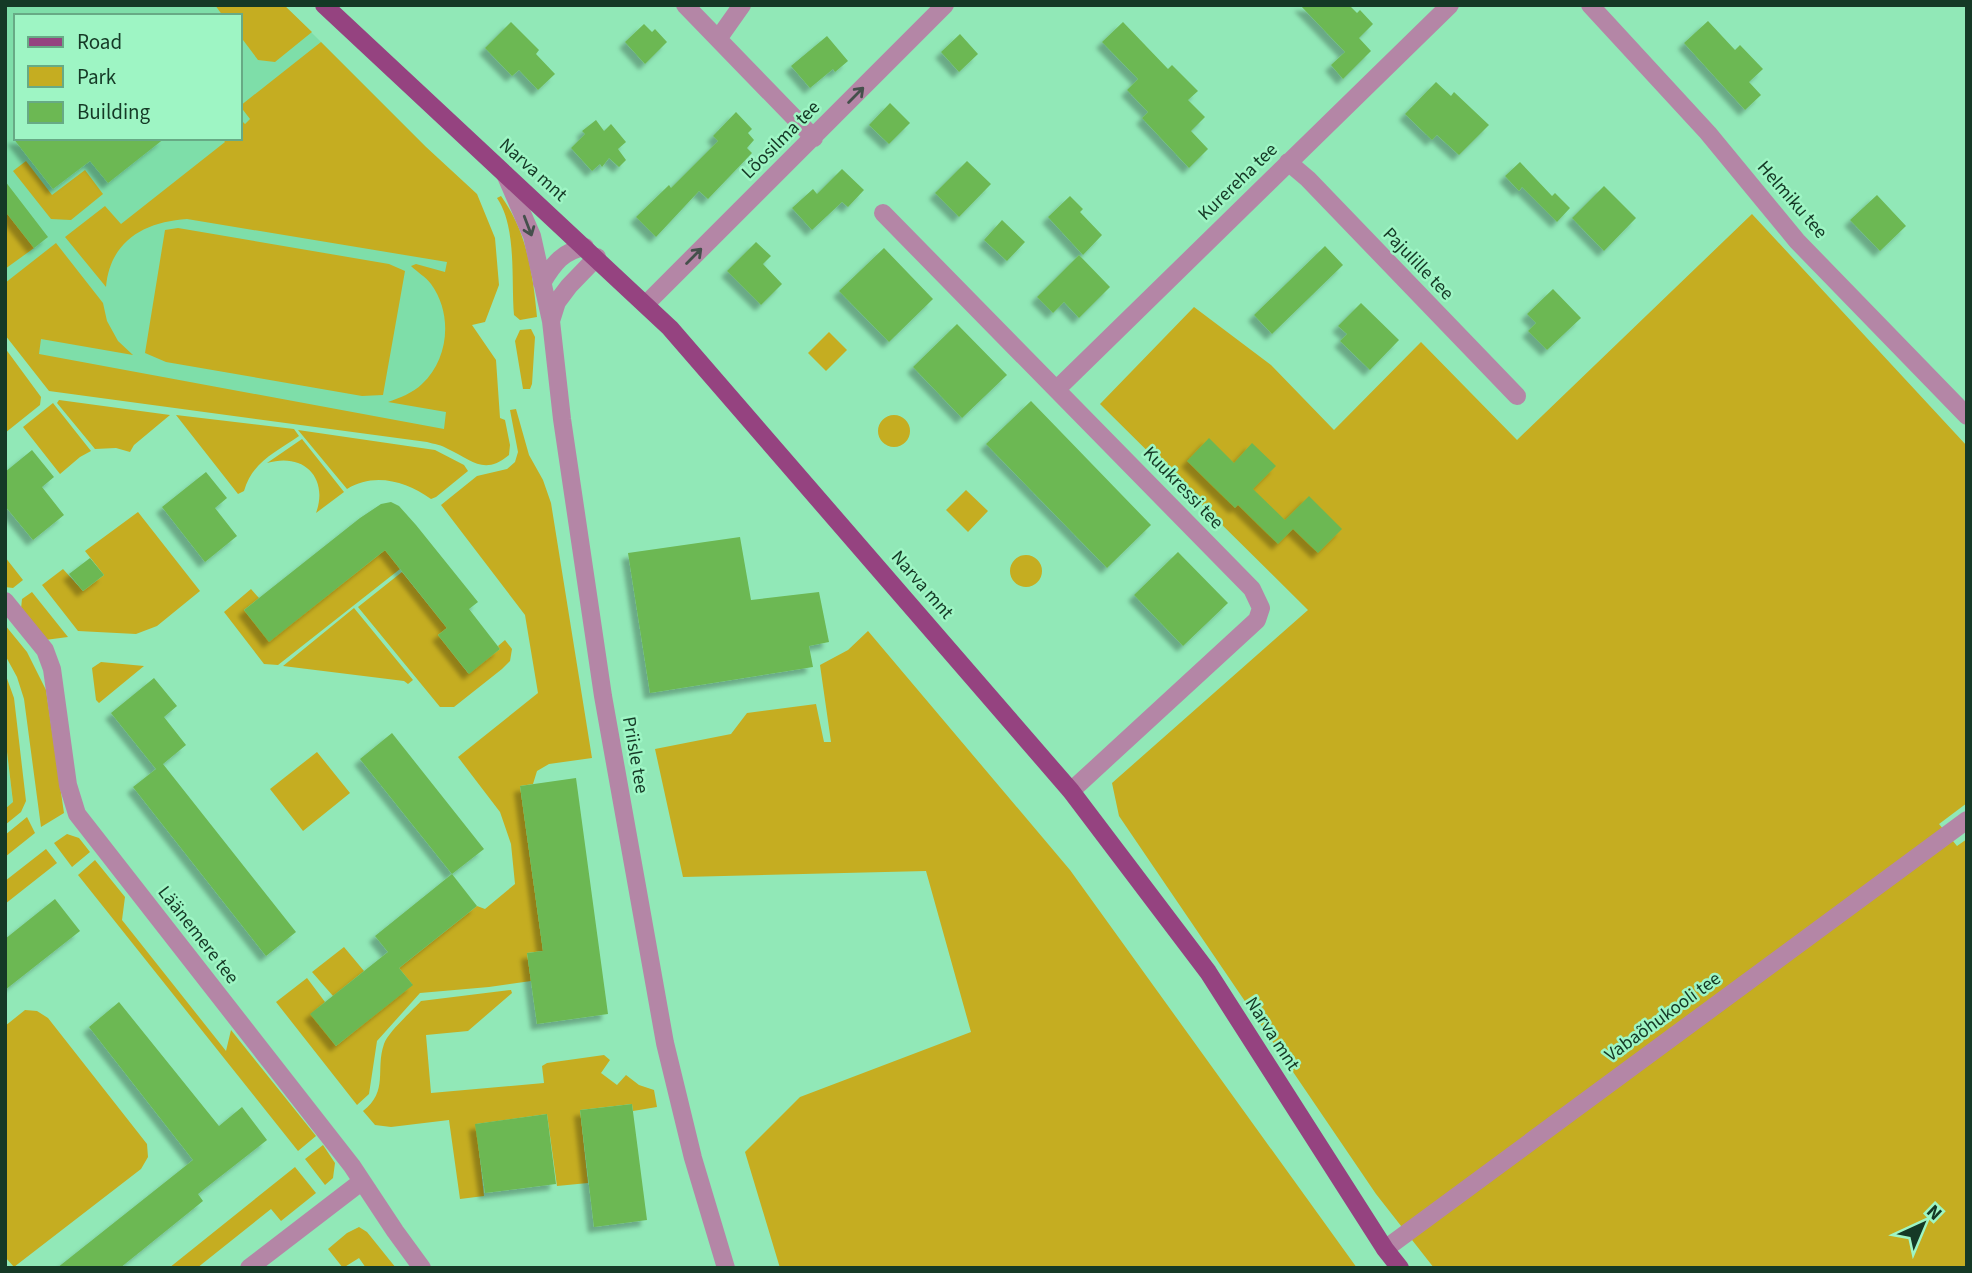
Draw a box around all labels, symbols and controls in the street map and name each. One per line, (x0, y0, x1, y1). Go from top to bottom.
legend (14, 14, 242, 140)
text: Road (77, 27, 122, 57)
text: Park (77, 62, 117, 92)
one-way arrow (847, 87, 864, 104)
street label: Lõosilma tee (736, 95, 826, 185)
text: Building (77, 97, 151, 127)
street label: Narva mnt (493, 132, 573, 208)
street label: Kurereha tee (1192, 137, 1284, 227)
street label: Helmiku tee (1751, 155, 1833, 245)
one-way arrow (522, 214, 535, 236)
street label: Pajulille tee (1376, 222, 1460, 306)
one-way arrow (686, 247, 703, 264)
street label: Kuukressi tee (1136, 440, 1230, 536)
street label: Narva mnt (884, 545, 960, 626)
street label: Priisle tee (615, 714, 655, 796)
street label: Läänemere tee (151, 880, 245, 990)
street label: Vabaõhukooli tee (1599, 966, 1727, 1068)
street label: Narva mnt (1238, 992, 1306, 1077)
north arrow (1888, 1189, 1958, 1259)
text: N (1920, 1199, 1948, 1227)

